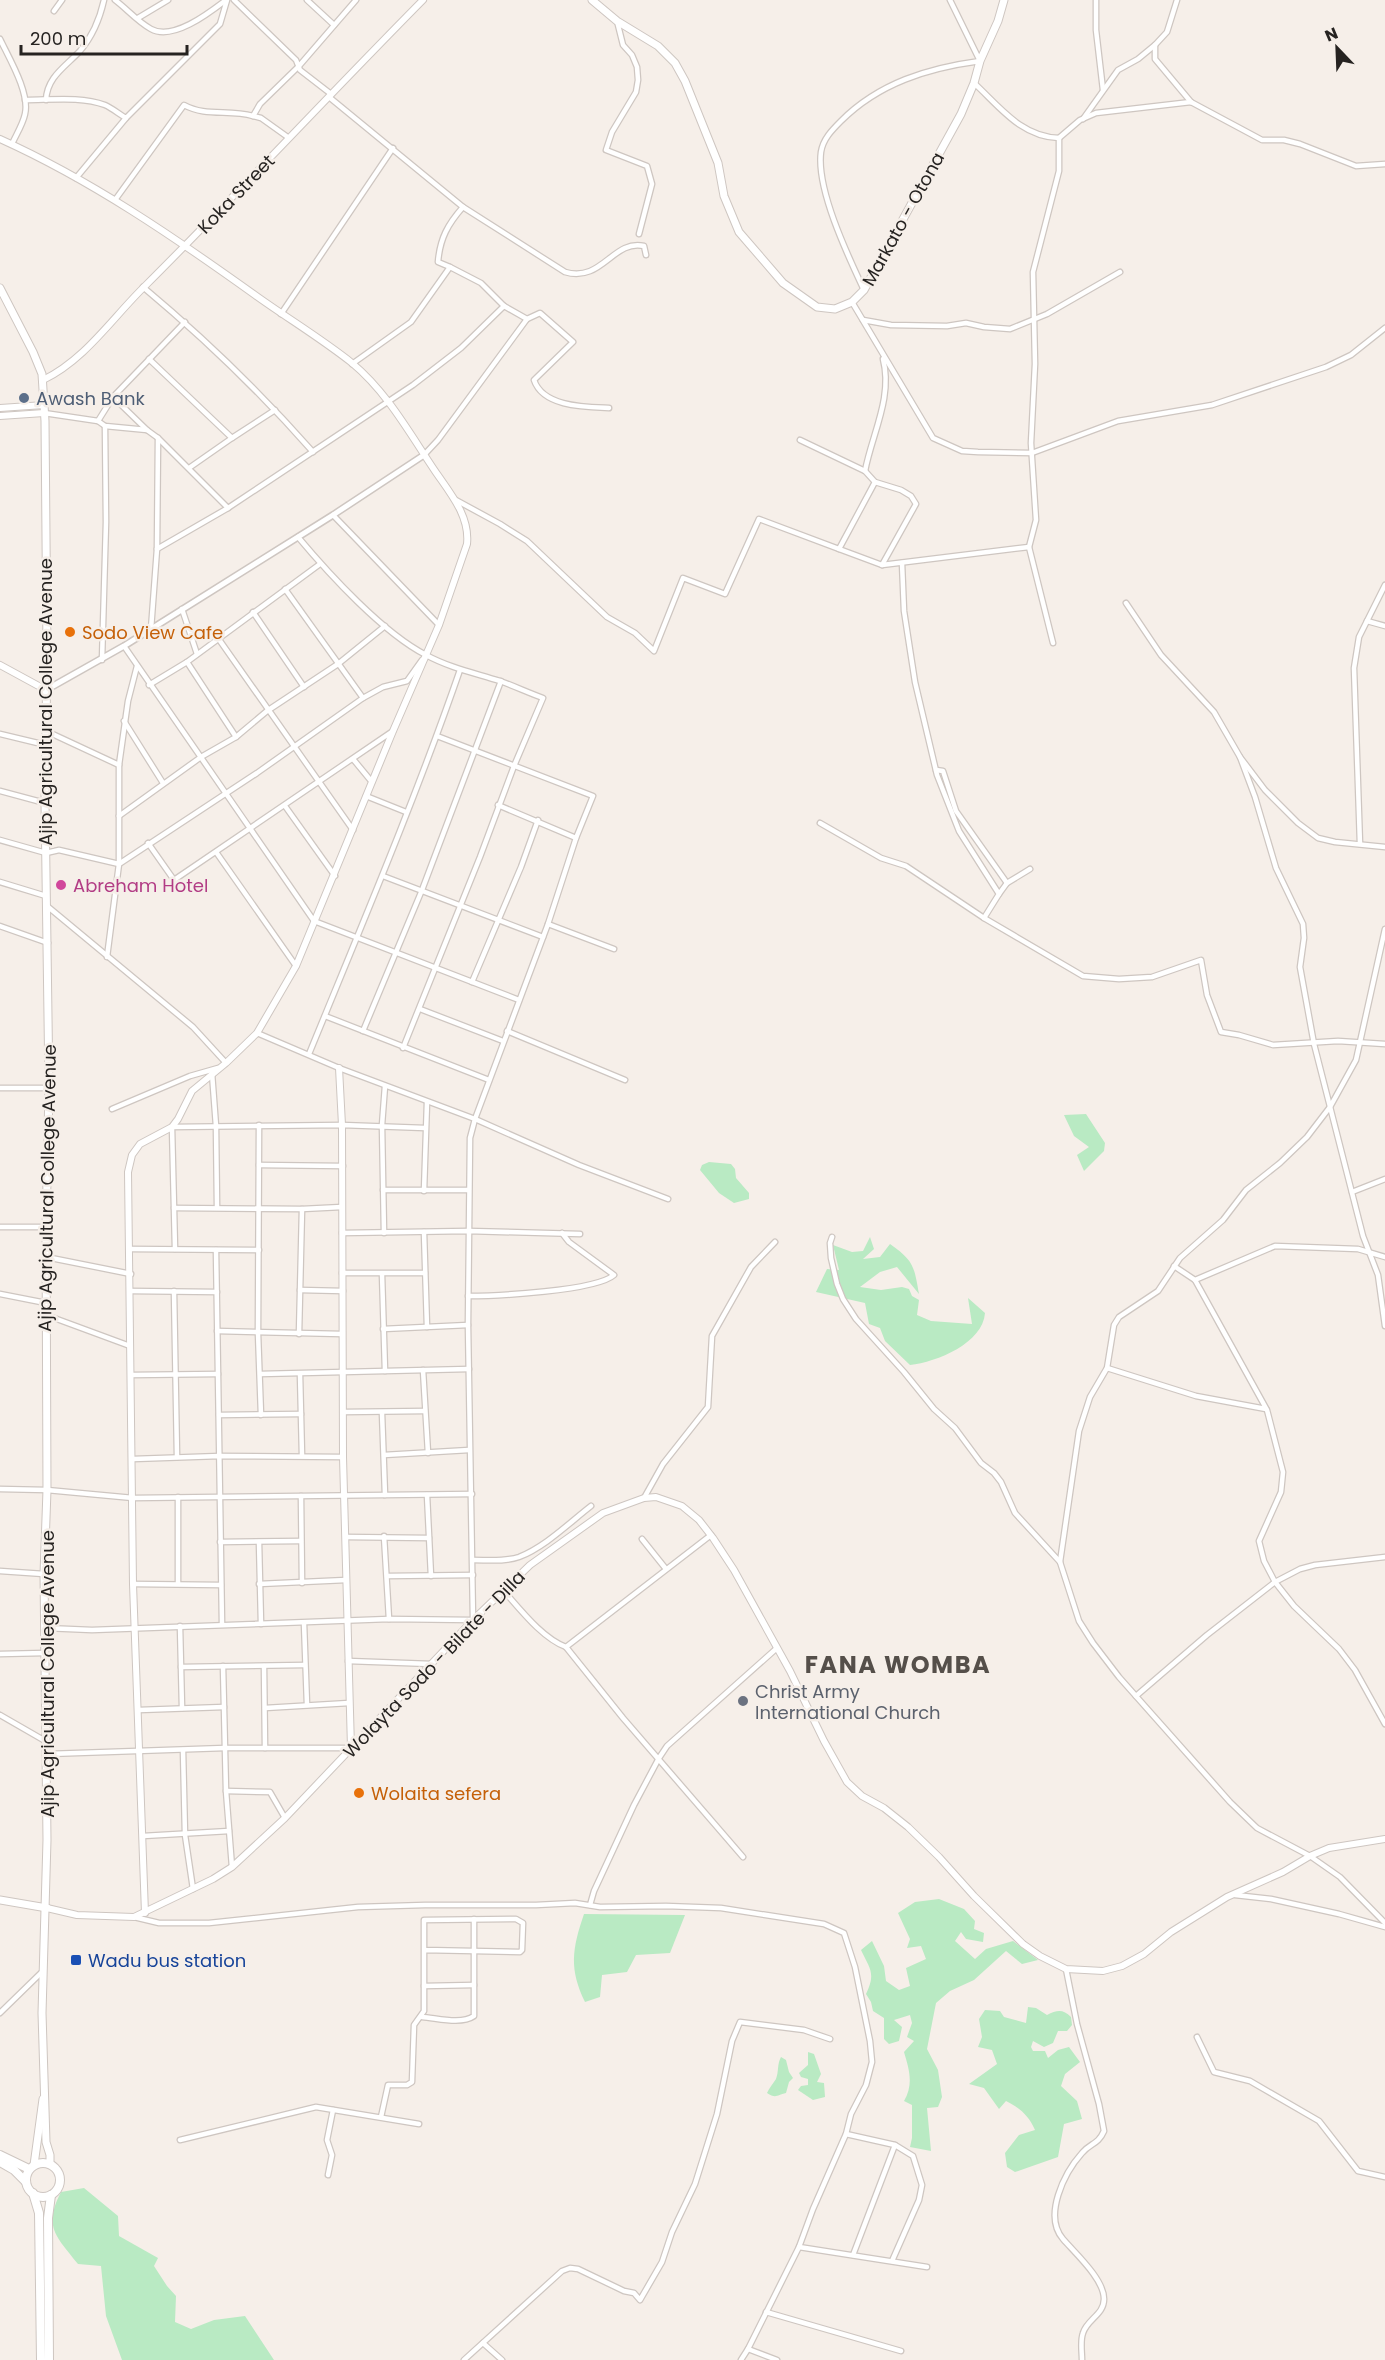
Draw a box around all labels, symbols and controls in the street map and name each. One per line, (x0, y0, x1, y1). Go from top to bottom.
scale bar (21, 18, 188, 56)
north arrow (1307, 18, 1367, 78)
text: N (1321, 22, 1341, 48)
text: 200 m (30, 26, 86, 51)
street label: Markato - Otona (856, 148, 950, 290)
street label: Koka Street (192, 149, 280, 239)
place label: Awash Bank (36, 386, 146, 411)
marker: Awash Bank (17, 391, 31, 405)
street label: Ajip Agricultural College Avenue (33, 558, 58, 846)
place label: Sodo View Cafe (82, 620, 223, 645)
marker: Sodo View Cafe (63, 625, 77, 639)
place label: Abreham Hotel (73, 873, 208, 898)
marker: Abreham Hotel (54, 878, 68, 892)
street label: Ajip Agricultural College Avenue (32, 1044, 62, 1332)
street label: Ajip Agricultural College Avenue (35, 1530, 60, 1818)
street label: Wolayta Sodo - Bilate - Dilla (337, 1565, 531, 1763)
district label: FANA WOMBA (805, 1648, 991, 1681)
place label: Christ Army International Church (755, 1679, 941, 1725)
marker: Christ Army International Church (736, 1694, 750, 1708)
place label: Wolaita sefera (371, 1781, 501, 1806)
marker: Wolaita sefera (352, 1786, 366, 1800)
place label: Wadu bus station (88, 1948, 246, 1973)
marker: Wadu bus station (69, 1953, 83, 1967)

